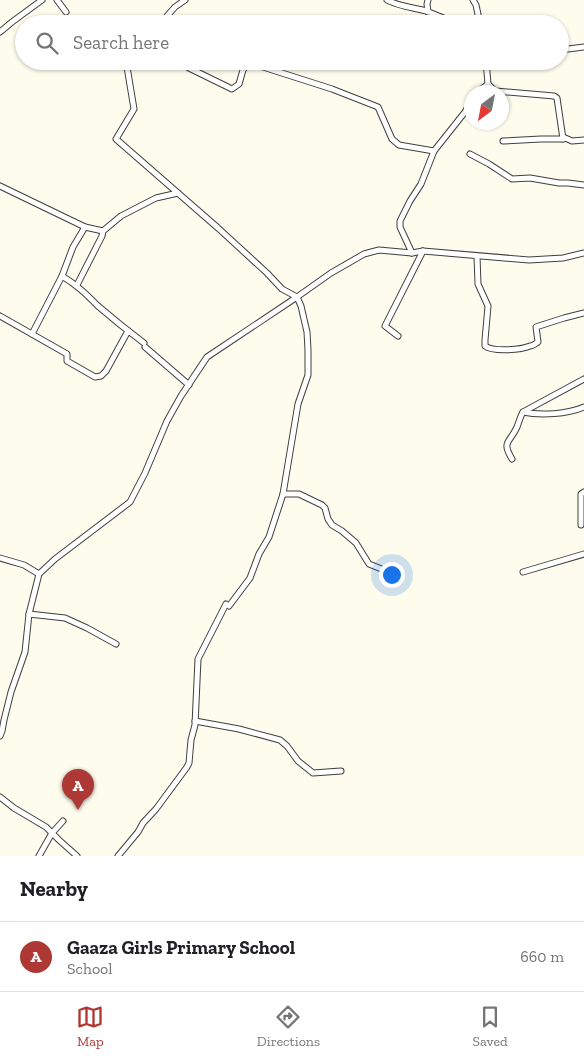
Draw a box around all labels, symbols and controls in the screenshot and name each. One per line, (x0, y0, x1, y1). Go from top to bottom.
search box (15, 15, 569, 70)
icon: search (33, 29, 61, 57)
text: Search here (73, 31, 169, 54)
north arrow (464, 85, 509, 130)
your location (379, 562, 405, 588)
pin: A (62, 769, 94, 810)
text: Nearby (20, 876, 88, 901)
text: Gaaza Girls Primary School (67, 936, 295, 959)
text: A (31, 947, 42, 966)
text: 660 m (520, 947, 564, 966)
text: School (67, 959, 113, 978)
tab: Map (76, 1003, 104, 1050)
tab: Directions (257, 1003, 320, 1050)
tab: Saved (473, 1003, 508, 1050)

